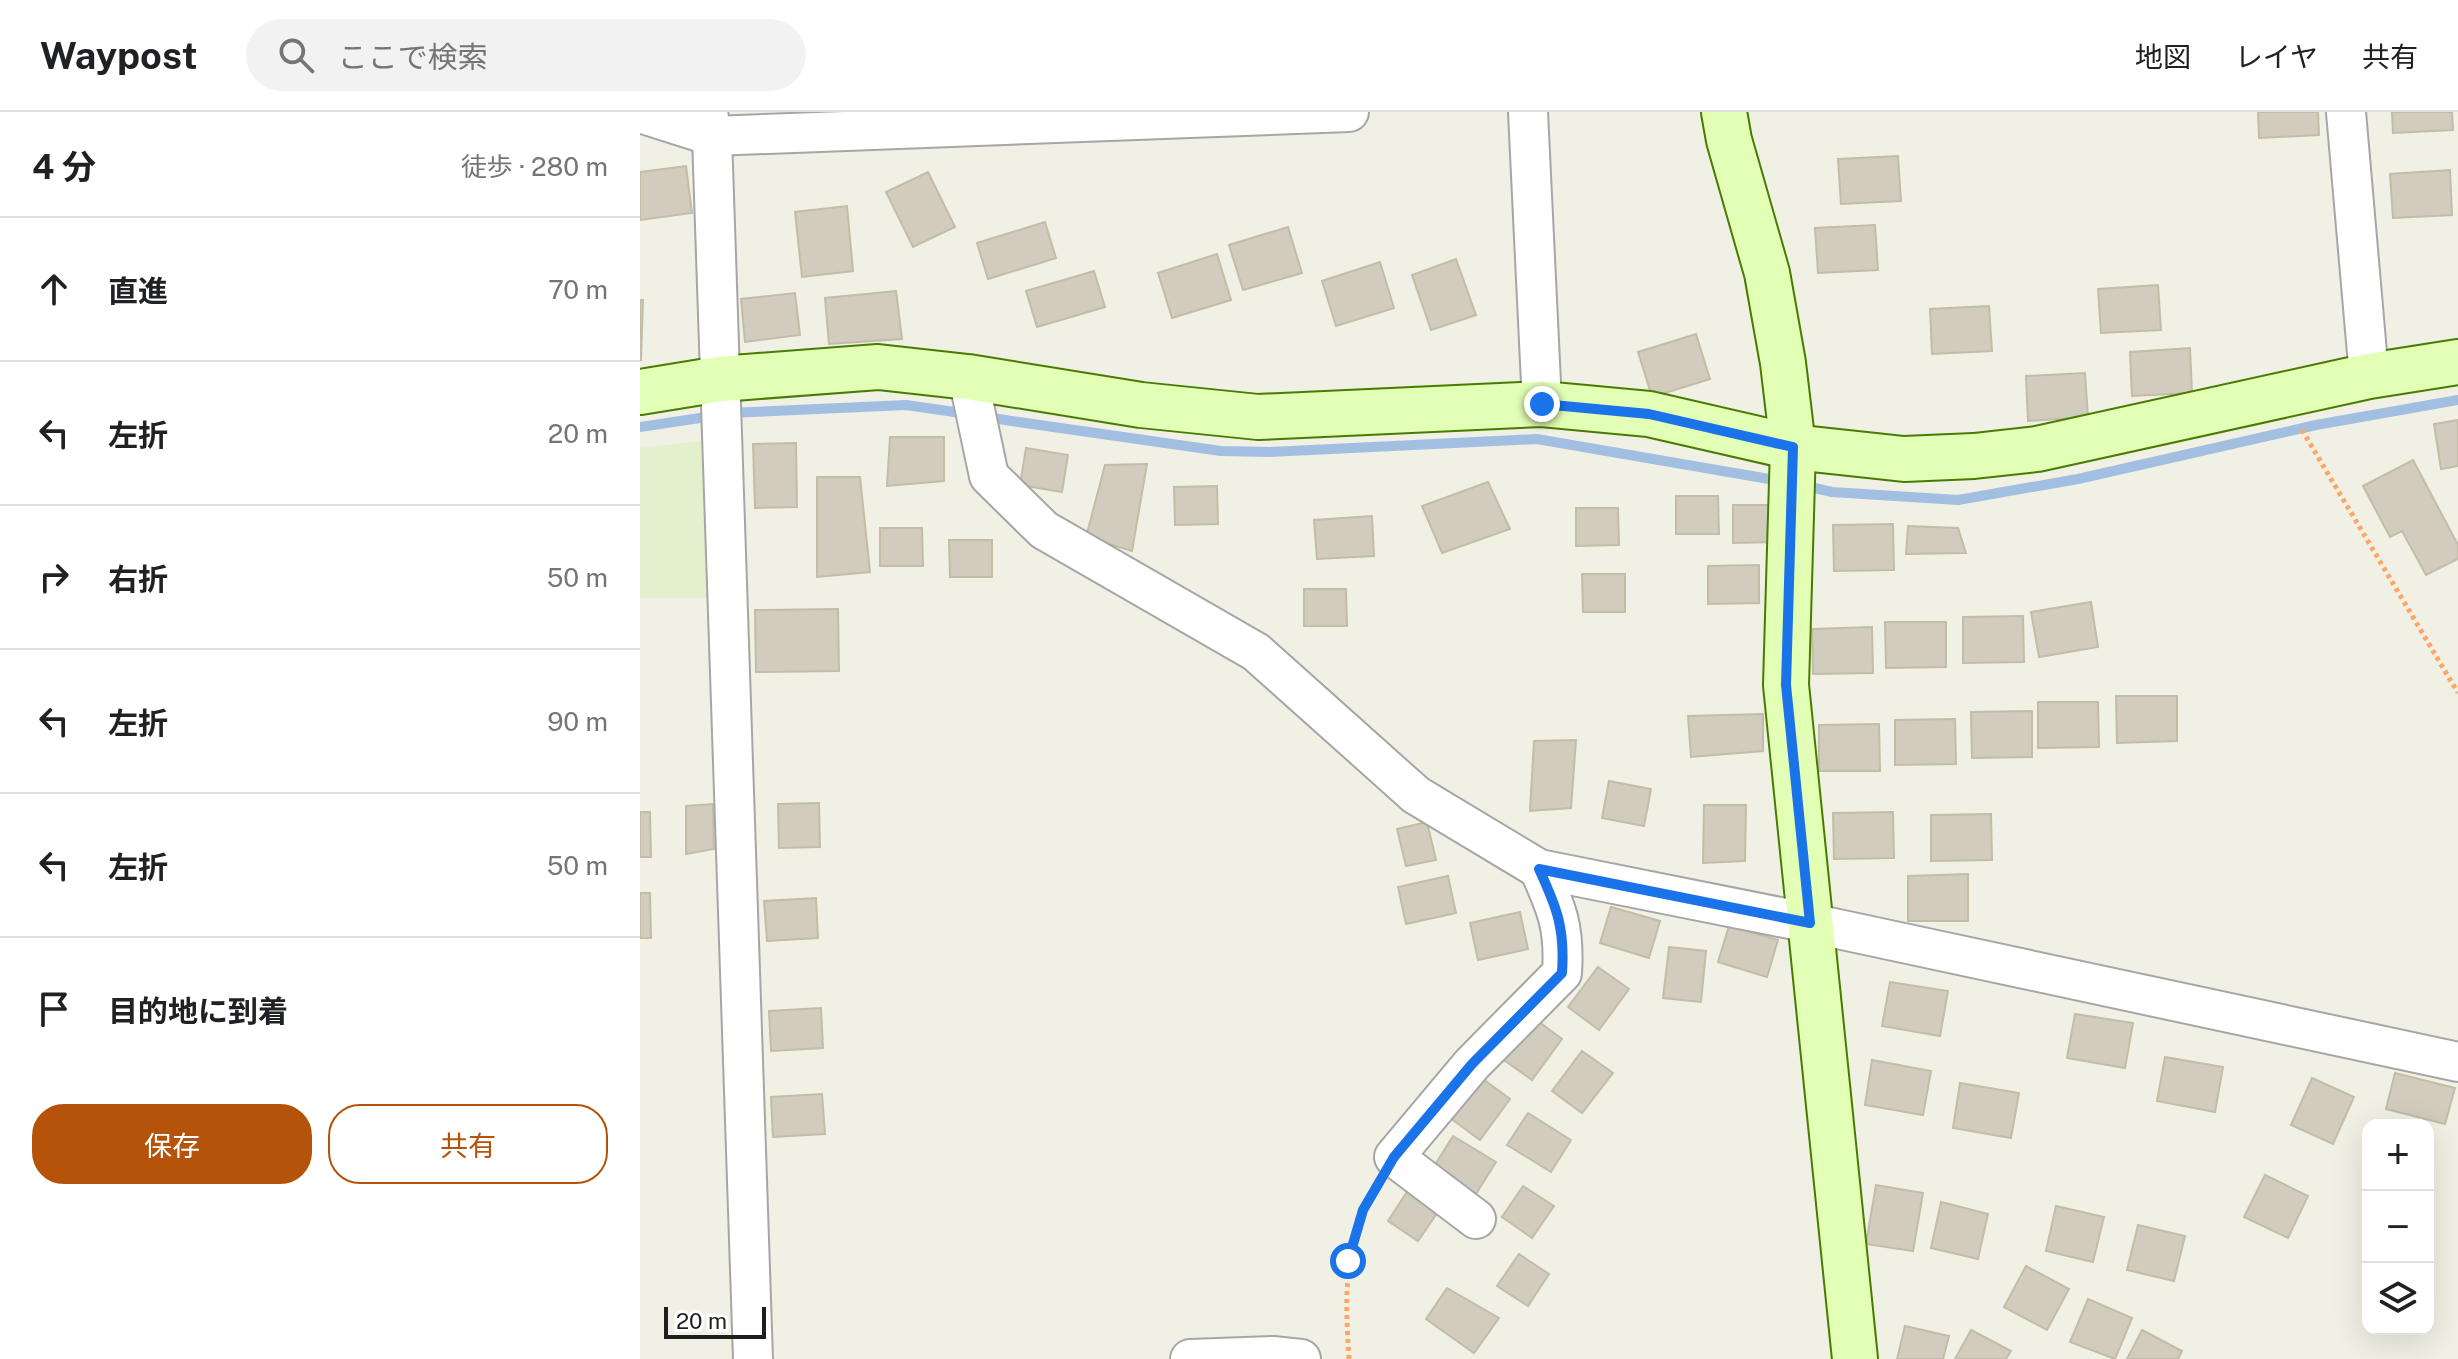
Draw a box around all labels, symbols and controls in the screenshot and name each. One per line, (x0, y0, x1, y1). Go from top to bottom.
search box (246, 19, 806, 91)
text: Waypost (40, 33, 198, 78)
icon: search (274, 33, 318, 77)
text: ここで検索 (338, 39, 488, 75)
text: 地図 (2135, 40, 2191, 73)
text: レイヤ (2235, 40, 2318, 73)
text: 共有 (2362, 40, 2418, 73)
text: 4 分 (32, 147, 96, 187)
text: 徒歩 · 280 m (461, 151, 608, 182)
icon: ahead (32, 267, 76, 311)
text: 直進 (108, 273, 168, 309)
text: 70 m (548, 274, 608, 305)
route end (1524, 386, 1560, 422)
icon: left (32, 411, 76, 455)
text: 左折 (108, 417, 168, 453)
text: 20 m (548, 418, 608, 449)
icon: right (32, 555, 76, 599)
text: 右折 (108, 561, 168, 597)
text: 50 m (547, 562, 608, 593)
icon: left (32, 699, 76, 743)
text: 左折 (108, 705, 168, 741)
text: 90 m (547, 706, 608, 737)
icon: left (32, 843, 76, 887)
text: 左折 (108, 849, 168, 885)
text: 50 m (547, 850, 608, 881)
icon: arrive (32, 987, 76, 1031)
text: 目的地に到着 (108, 993, 288, 1029)
button: 保存 (32, 1104, 312, 1184)
button: 共有 (328, 1104, 608, 1184)
map controls (2362, 1119, 2434, 1335)
button: + (2362, 1119, 2434, 1191)
button: − (2362, 1191, 2434, 1263)
route start (1330, 1243, 1366, 1279)
button: layers (2362, 1263, 2434, 1335)
scale bar (664, 1303, 766, 1339)
text: 20 m (676, 1308, 727, 1334)

